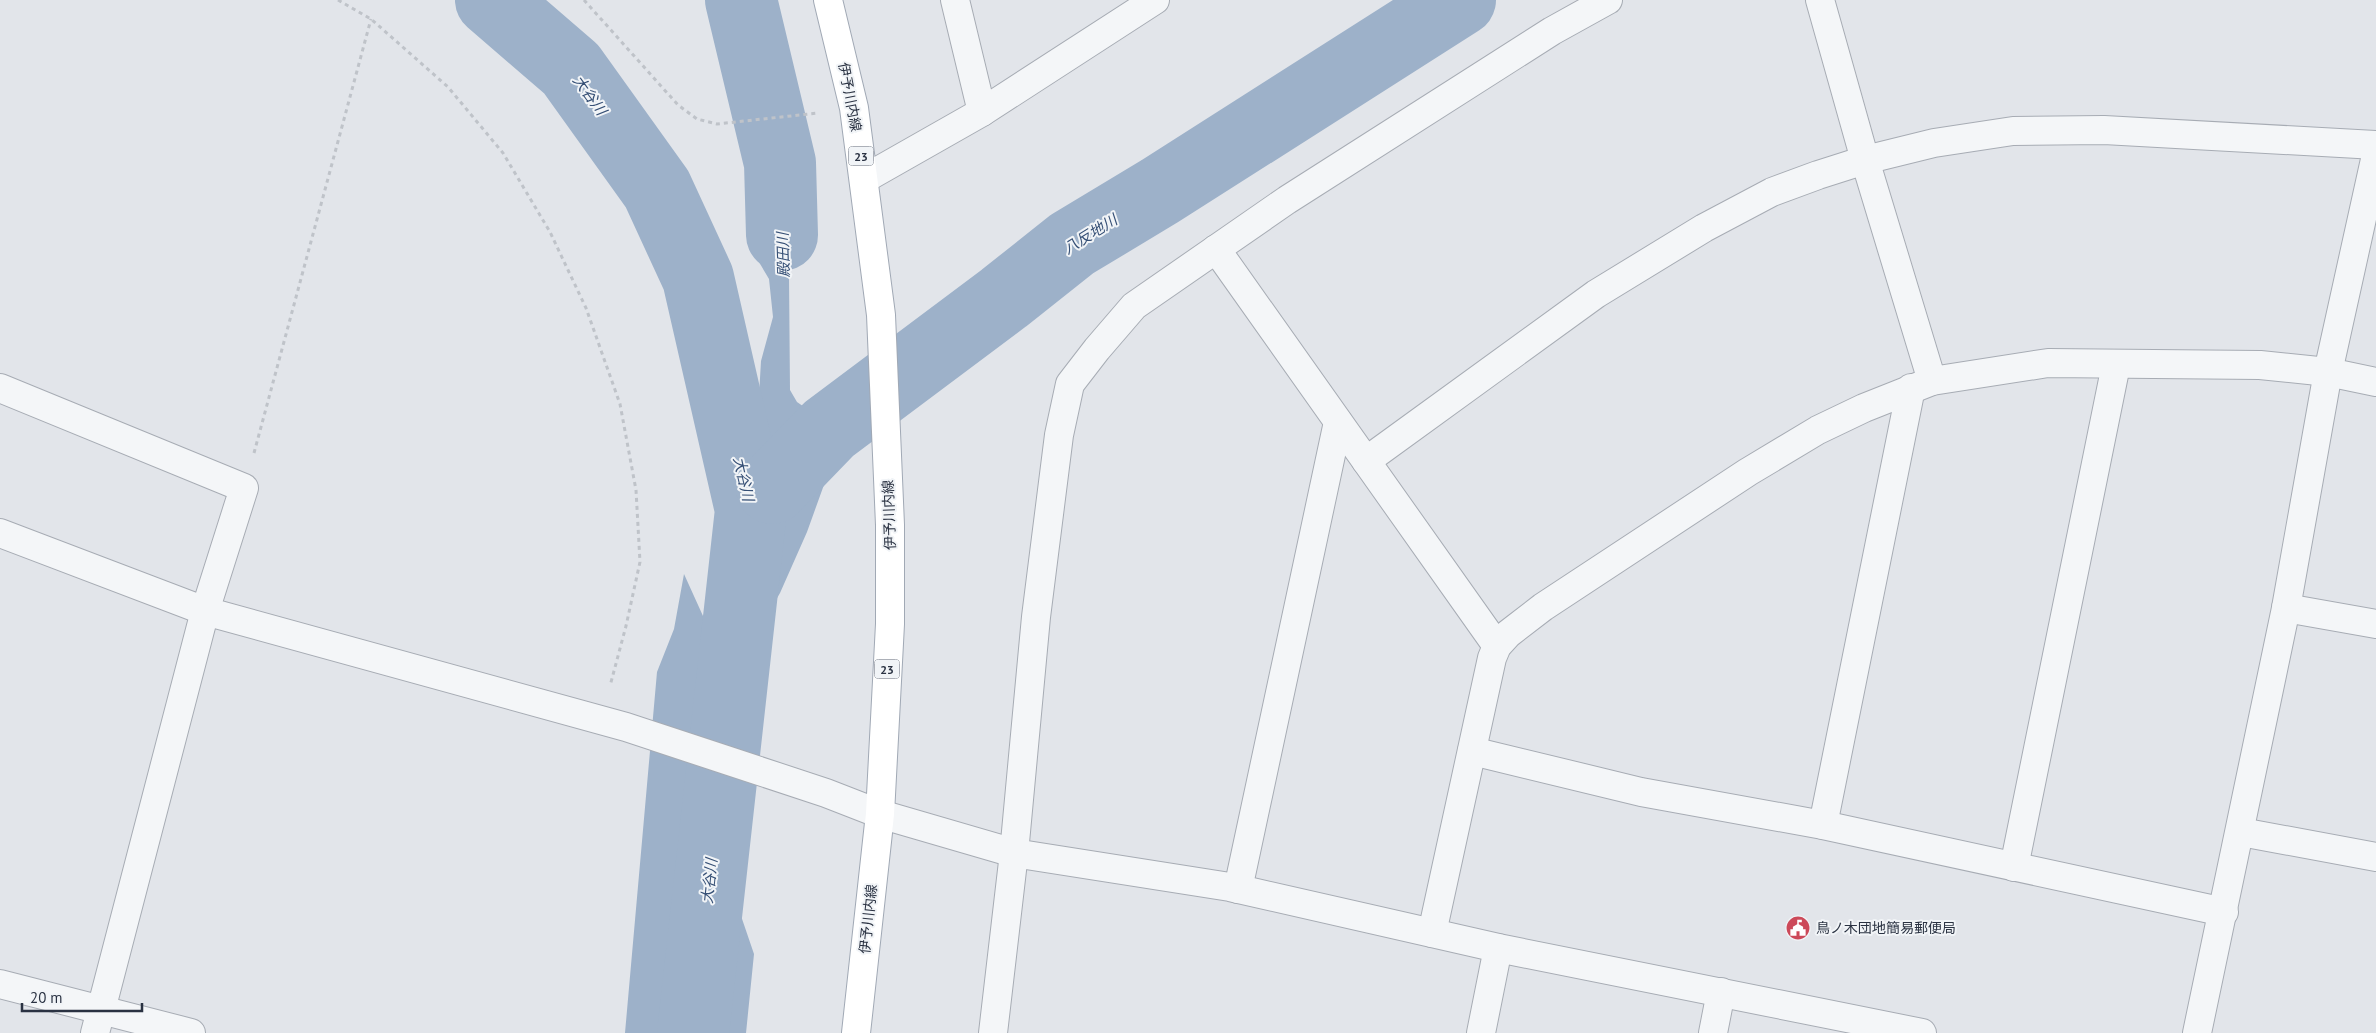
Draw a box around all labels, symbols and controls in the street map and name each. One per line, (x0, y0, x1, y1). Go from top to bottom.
street label: 伊予川内線 (834, 61, 866, 133)
water label: 大谷川 (569, 71, 612, 120)
road number: 23 (848, 146, 874, 166)
water label: 八反地川 (1060, 209, 1122, 258)
water label: 殿田川 (773, 230, 793, 278)
water label: 大谷川 (730, 455, 759, 505)
street label: 伊予川内線 (879, 480, 899, 550)
road number: 23 (874, 660, 900, 679)
water label: 大谷川 (697, 856, 721, 904)
street label: 伊予川内線 (855, 883, 881, 955)
public building icon: 鳥ノ木団地簡易郵便局 (1785, 915, 1811, 941)
place label: 鳥ノ木団地簡易郵便局 (1816, 919, 1956, 937)
scale bar (22, 980, 142, 1012)
text: 20 m (30, 988, 63, 1007)

